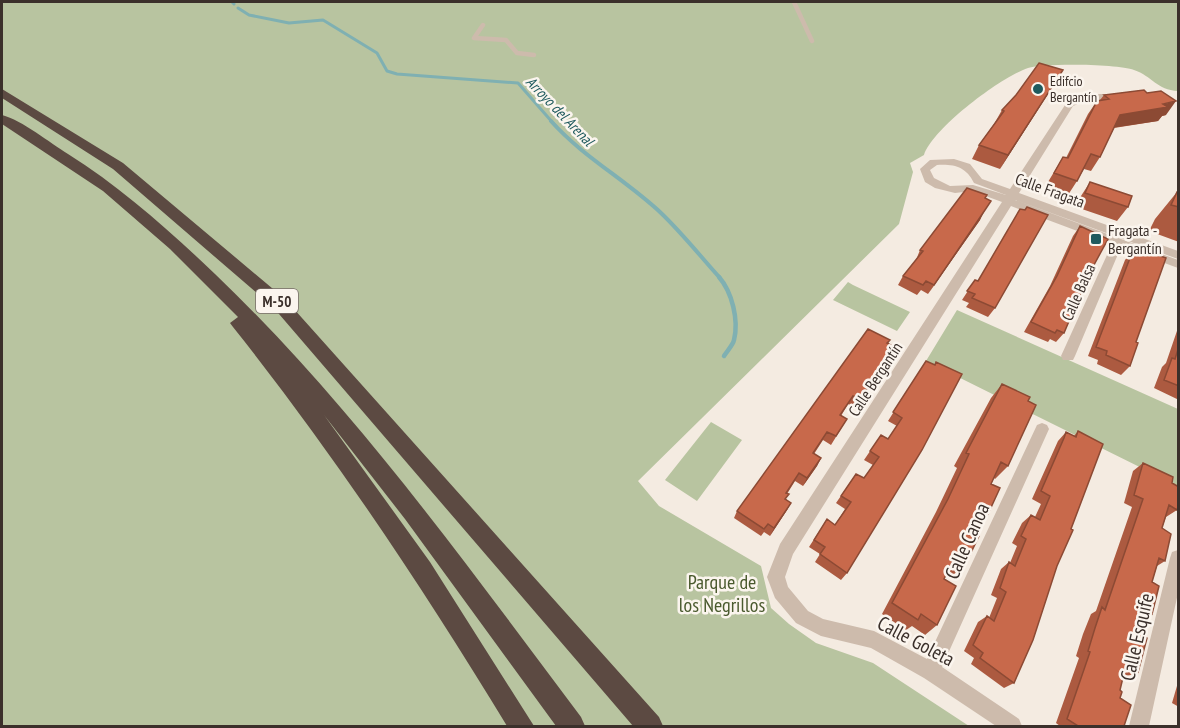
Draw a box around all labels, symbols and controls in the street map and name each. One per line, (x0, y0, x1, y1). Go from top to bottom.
water label: Arroyo del Arenal (522, 72, 599, 151)
place label: Edifcio Bergantín (1050, 72, 1097, 106)
marker: Edifcio Bergantín (1031, 82, 1045, 96)
street label: Calle Fragata (1013, 168, 1087, 212)
place label: Fragata - Bergantín (1108, 220, 1162, 258)
marker: Fragata - Bergantín (1089, 232, 1103, 246)
street label: Calle Balsa (1057, 260, 1099, 324)
road number: M-50 (256, 289, 298, 313)
street label: Calle Bergantín (844, 338, 906, 420)
street label: Calle Canoa (939, 499, 995, 583)
park label: Parque de los Negrillos (679, 569, 765, 618)
street label: Calle Esquife (1114, 591, 1160, 683)
street label: Calle Goleta (873, 610, 959, 672)

